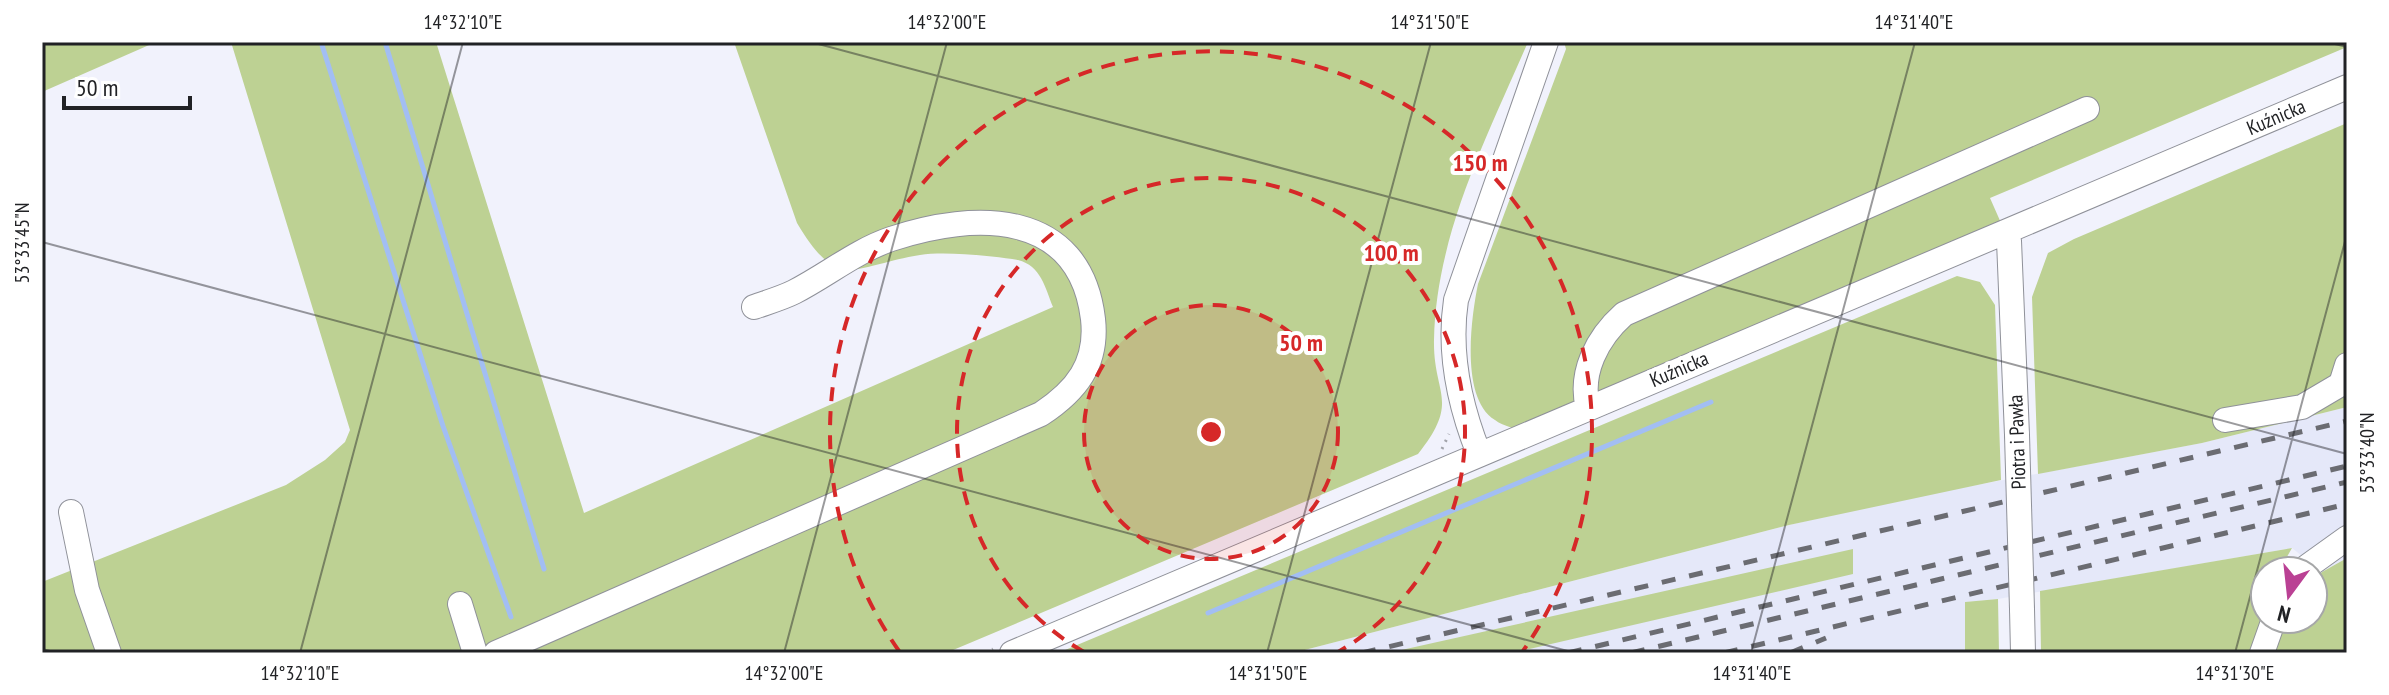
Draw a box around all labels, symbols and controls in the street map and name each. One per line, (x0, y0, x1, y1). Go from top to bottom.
text: 14°32'10"E (424, 9, 502, 35)
text: 14°32'00"E (908, 9, 986, 35)
text: 14°31'50"E (1391, 9, 1469, 35)
text: 14°31'40"E (1875, 9, 1953, 35)
scale bar (64, 60, 190, 110)
text: 50 m (76, 72, 118, 103)
street label: Kuźnicka (2243, 93, 2309, 141)
text: 150 m (1452, 147, 1508, 178)
text: 53°33'45"N (9, 203, 35, 283)
text: 100 m (1363, 237, 1419, 268)
text: 50 m (1279, 327, 1323, 358)
street label: Kuźnicka (1646, 345, 1712, 393)
street label: Piotra i Pawła (2002, 394, 2032, 490)
text: 53°33'40"N (2354, 413, 2380, 493)
centre of rings (1197, 418, 1225, 446)
north arrow (2249, 555, 2329, 635)
text: N (2274, 599, 2293, 629)
text: 14°32'10"E (261, 660, 339, 686)
text: 14°32'00"E (745, 660, 823, 686)
text: 14°31'50"E (1229, 660, 1307, 686)
text: 14°31'40"E (1713, 660, 1791, 686)
text: 14°31'30"E (2196, 660, 2274, 686)

